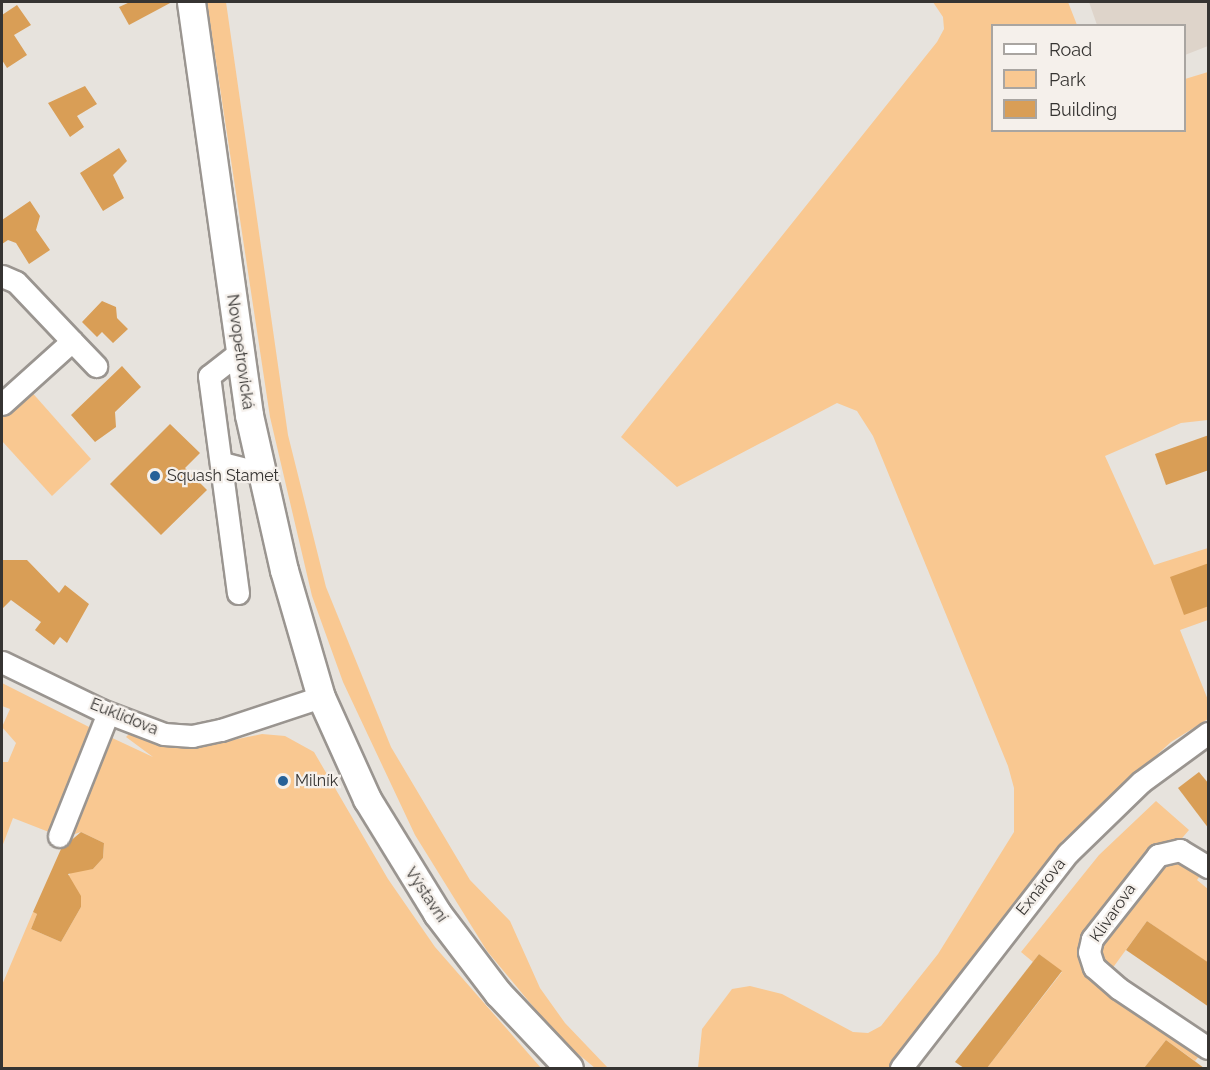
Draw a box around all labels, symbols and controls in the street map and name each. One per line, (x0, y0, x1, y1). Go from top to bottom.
legend (991, 24, 1186, 132)
text: Road (1049, 39, 1092, 60)
text: Park (1049, 69, 1086, 90)
text: Building (1049, 99, 1117, 120)
street label: Novopetrovická (222, 293, 258, 411)
place label: Squash Stamet (167, 466, 279, 486)
marker: Squash Stamet (148, 469, 162, 483)
street label: Euklidova (87, 695, 161, 739)
place label: Milník (295, 771, 338, 791)
marker: Milník (276, 774, 290, 788)
street label: Exnárova (1012, 855, 1070, 919)
street label: Výstavní (401, 864, 451, 926)
street label: Klivarova (1086, 880, 1140, 946)

